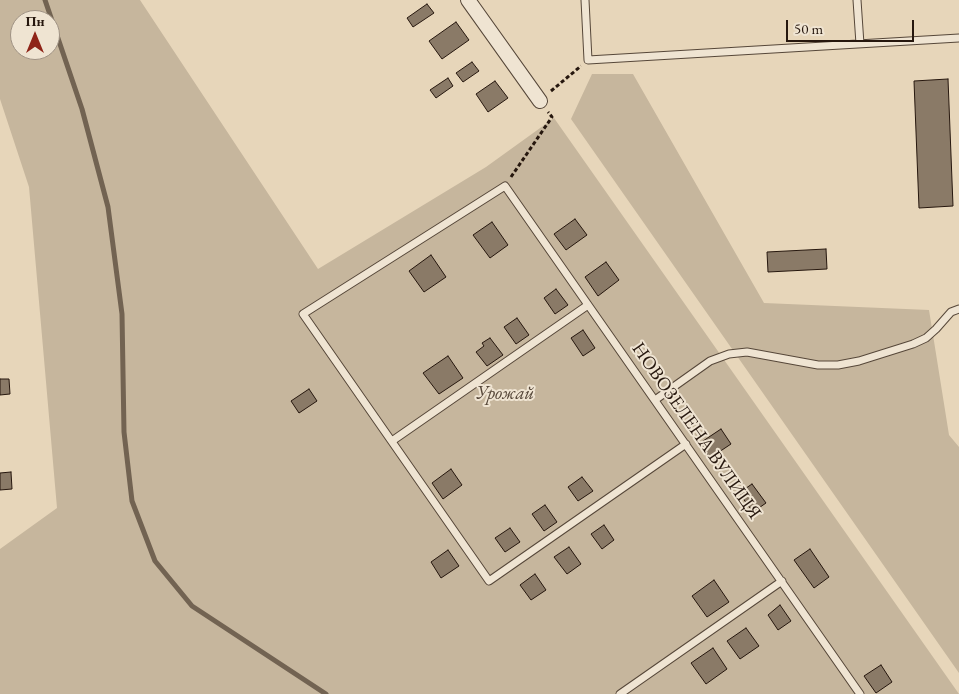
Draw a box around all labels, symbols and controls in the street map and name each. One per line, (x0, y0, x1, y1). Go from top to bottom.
north arrow (10, 10, 60, 60)
scale bar (789, 10, 916, 42)
text: Пн (25, 12, 45, 30)
text: 50 m (794, 19, 823, 38)
street label: НОВОЗЕЛЕНА ВУЛИЦЯ (626, 338, 766, 524)
park label: Урожай (476, 383, 534, 405)

